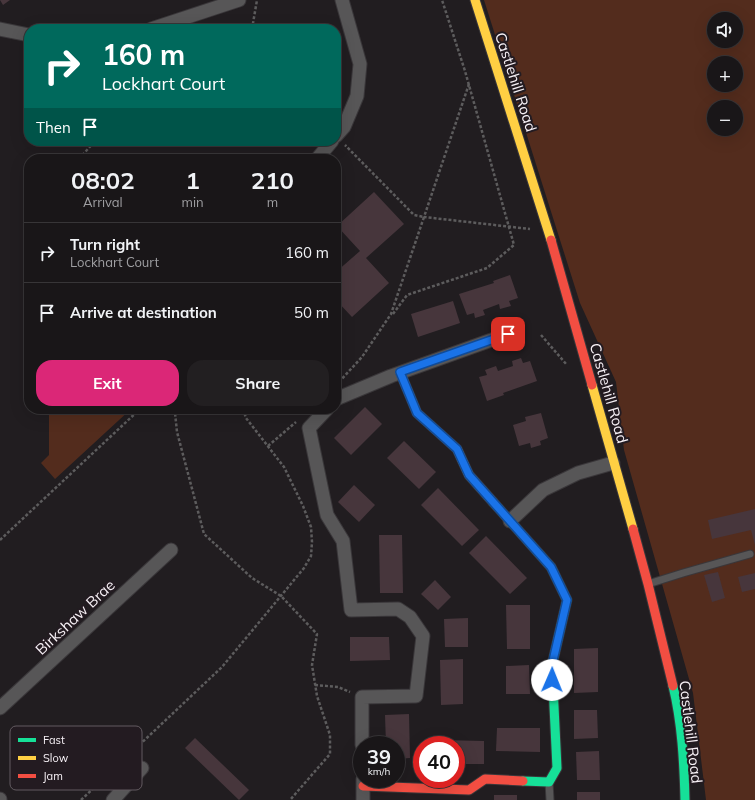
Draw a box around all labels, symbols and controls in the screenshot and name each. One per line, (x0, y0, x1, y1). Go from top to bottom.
map controls (707, 12, 743, 136)
button: sound (707, 12, 743, 48)
street label: Castlehill Road (491, 30, 541, 134)
text: 160 m (102, 37, 185, 72)
icon: right (36, 40, 88, 92)
button: + (707, 56, 743, 92)
text: Lockhart Court (102, 72, 225, 95)
button: − (707, 100, 743, 136)
icon: arrive (79, 116, 101, 138)
text: Then (36, 118, 71, 137)
text: 08:02 (71, 165, 135, 195)
text: 1 (185, 165, 200, 195)
text: 210 (251, 165, 294, 195)
text: Arrival (83, 194, 123, 210)
text: min (182, 194, 204, 210)
text: m (267, 194, 278, 210)
text: Turn right (70, 235, 140, 254)
icon: right (36, 242, 58, 264)
text: 160 m (285, 243, 329, 262)
text: Lockhart Court (70, 254, 159, 270)
icon: arrive (36, 302, 58, 324)
text: Arrive at destination (70, 303, 217, 322)
text: 50 m (294, 303, 329, 322)
pin (491, 317, 525, 351)
icon: arrive (497, 323, 519, 345)
street label: Castlehill Road (586, 341, 632, 445)
button: Exit (36, 360, 179, 406)
button: Share (187, 360, 329, 406)
street label: Birkshaw Brae (31, 575, 119, 659)
position arrow (531, 659, 573, 701)
street label: Castlehill Road (675, 679, 707, 785)
legend (10, 726, 142, 790)
text: Fast (43, 733, 65, 747)
speed limit sign: 40 (413, 736, 465, 788)
text: 39 (367, 744, 391, 769)
text: Slow (43, 751, 69, 765)
text: km/h (368, 765, 390, 778)
text: Jam (43, 769, 63, 783)

